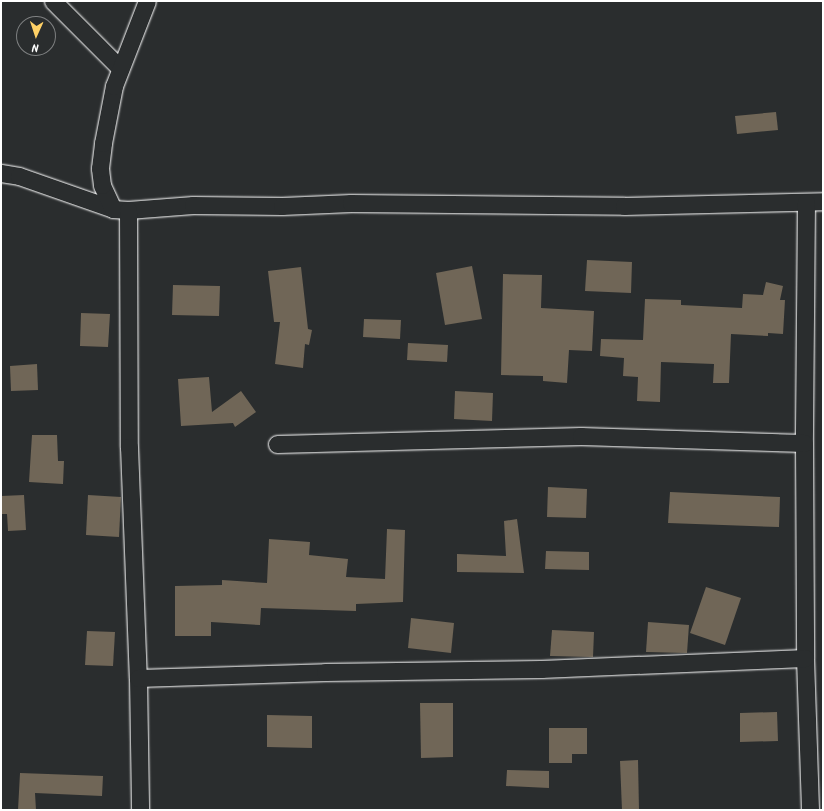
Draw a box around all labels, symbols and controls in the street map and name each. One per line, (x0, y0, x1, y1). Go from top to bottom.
north arrow (16, 16, 56, 56)
text: N (31, 38, 39, 56)

